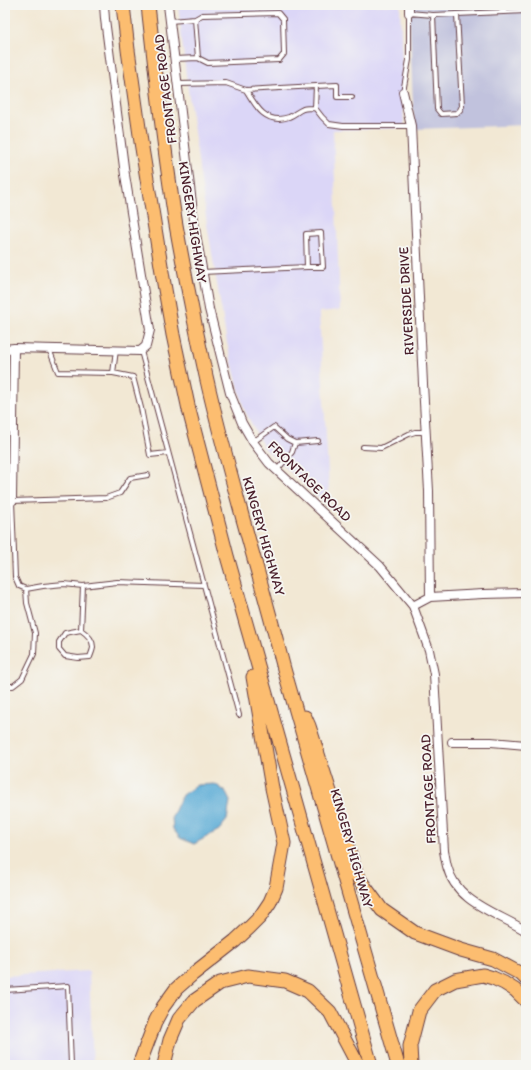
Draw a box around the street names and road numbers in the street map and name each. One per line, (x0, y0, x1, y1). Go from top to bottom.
street label: FRONTAGE ROAD (150, 33, 181, 144)
street label: KINGERY HIGHWAY (174, 160, 211, 284)
street label: RIVERSIDE DRIVE (395, 246, 418, 356)
street label: FRONTAGE ROAD (264, 437, 355, 526)
street label: KINGERY HIGHWAY (238, 475, 289, 598)
street label: FRONTAGE ROAD (417, 734, 440, 844)
street label: KINGERY HIGHWAY (326, 787, 377, 910)

